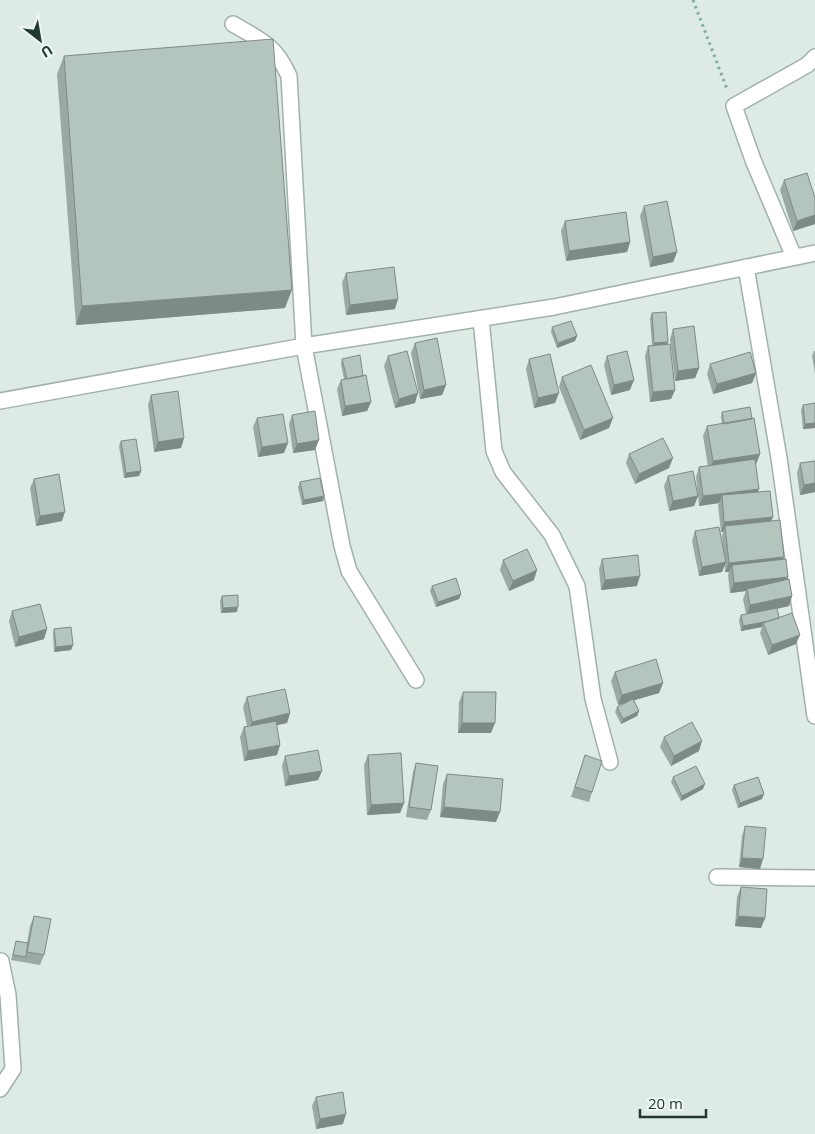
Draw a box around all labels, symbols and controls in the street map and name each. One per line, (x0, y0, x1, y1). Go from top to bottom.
north arrow (15, 15, 65, 65)
text: U (38, 41, 56, 62)
scale bar (640, 1086, 706, 1118)
text: 20 m (648, 1093, 683, 1113)

